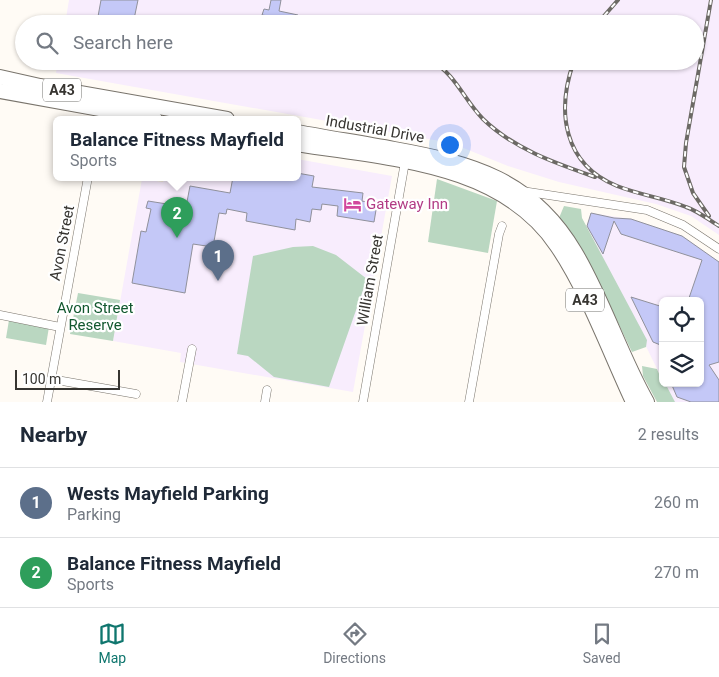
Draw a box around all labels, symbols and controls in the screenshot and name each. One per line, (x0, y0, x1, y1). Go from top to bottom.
search box (15, 15, 704, 70)
icon: search (33, 29, 61, 57)
text: Search here (73, 31, 173, 54)
road number: A43 (43, 78, 81, 102)
street label: Industrial Drive (324, 111, 426, 147)
popup (53, 116, 301, 181)
text: Balance Fitness Mayfield (70, 128, 284, 151)
your location (437, 132, 463, 158)
text: Sports (70, 151, 117, 170)
hotel icon: Gateway Inn (342, 194, 362, 214)
place label: Gateway Inn (366, 195, 448, 213)
pin: 2 (161, 197, 193, 238)
street label: Avon Street (46, 204, 78, 282)
street label: William Street (353, 233, 387, 327)
pin: 1 (202, 240, 234, 281)
road number: A43 (566, 288, 604, 312)
map controls (659, 297, 704, 387)
button: locate (659, 297, 704, 342)
park label: Avon Street Reserve (57, 299, 133, 334)
button: layers (659, 342, 704, 387)
scale bar (15, 367, 120, 390)
text: 100 m (22, 371, 61, 387)
text: Nearby (20, 423, 87, 447)
text: 2 results (638, 425, 699, 444)
text: Wests Mayfield Parking (67, 482, 269, 505)
text: 1 (31, 493, 41, 512)
text: 260 m (654, 493, 699, 512)
text: Parking (67, 505, 121, 524)
text: Balance Fitness Mayfield (67, 552, 281, 575)
text: 2 (31, 563, 41, 582)
text: 270 m (654, 563, 699, 582)
text: Sports (67, 575, 114, 594)
tab: Map (98, 620, 126, 666)
tab: Directions (323, 620, 386, 666)
tab: Saved (583, 620, 621, 666)

